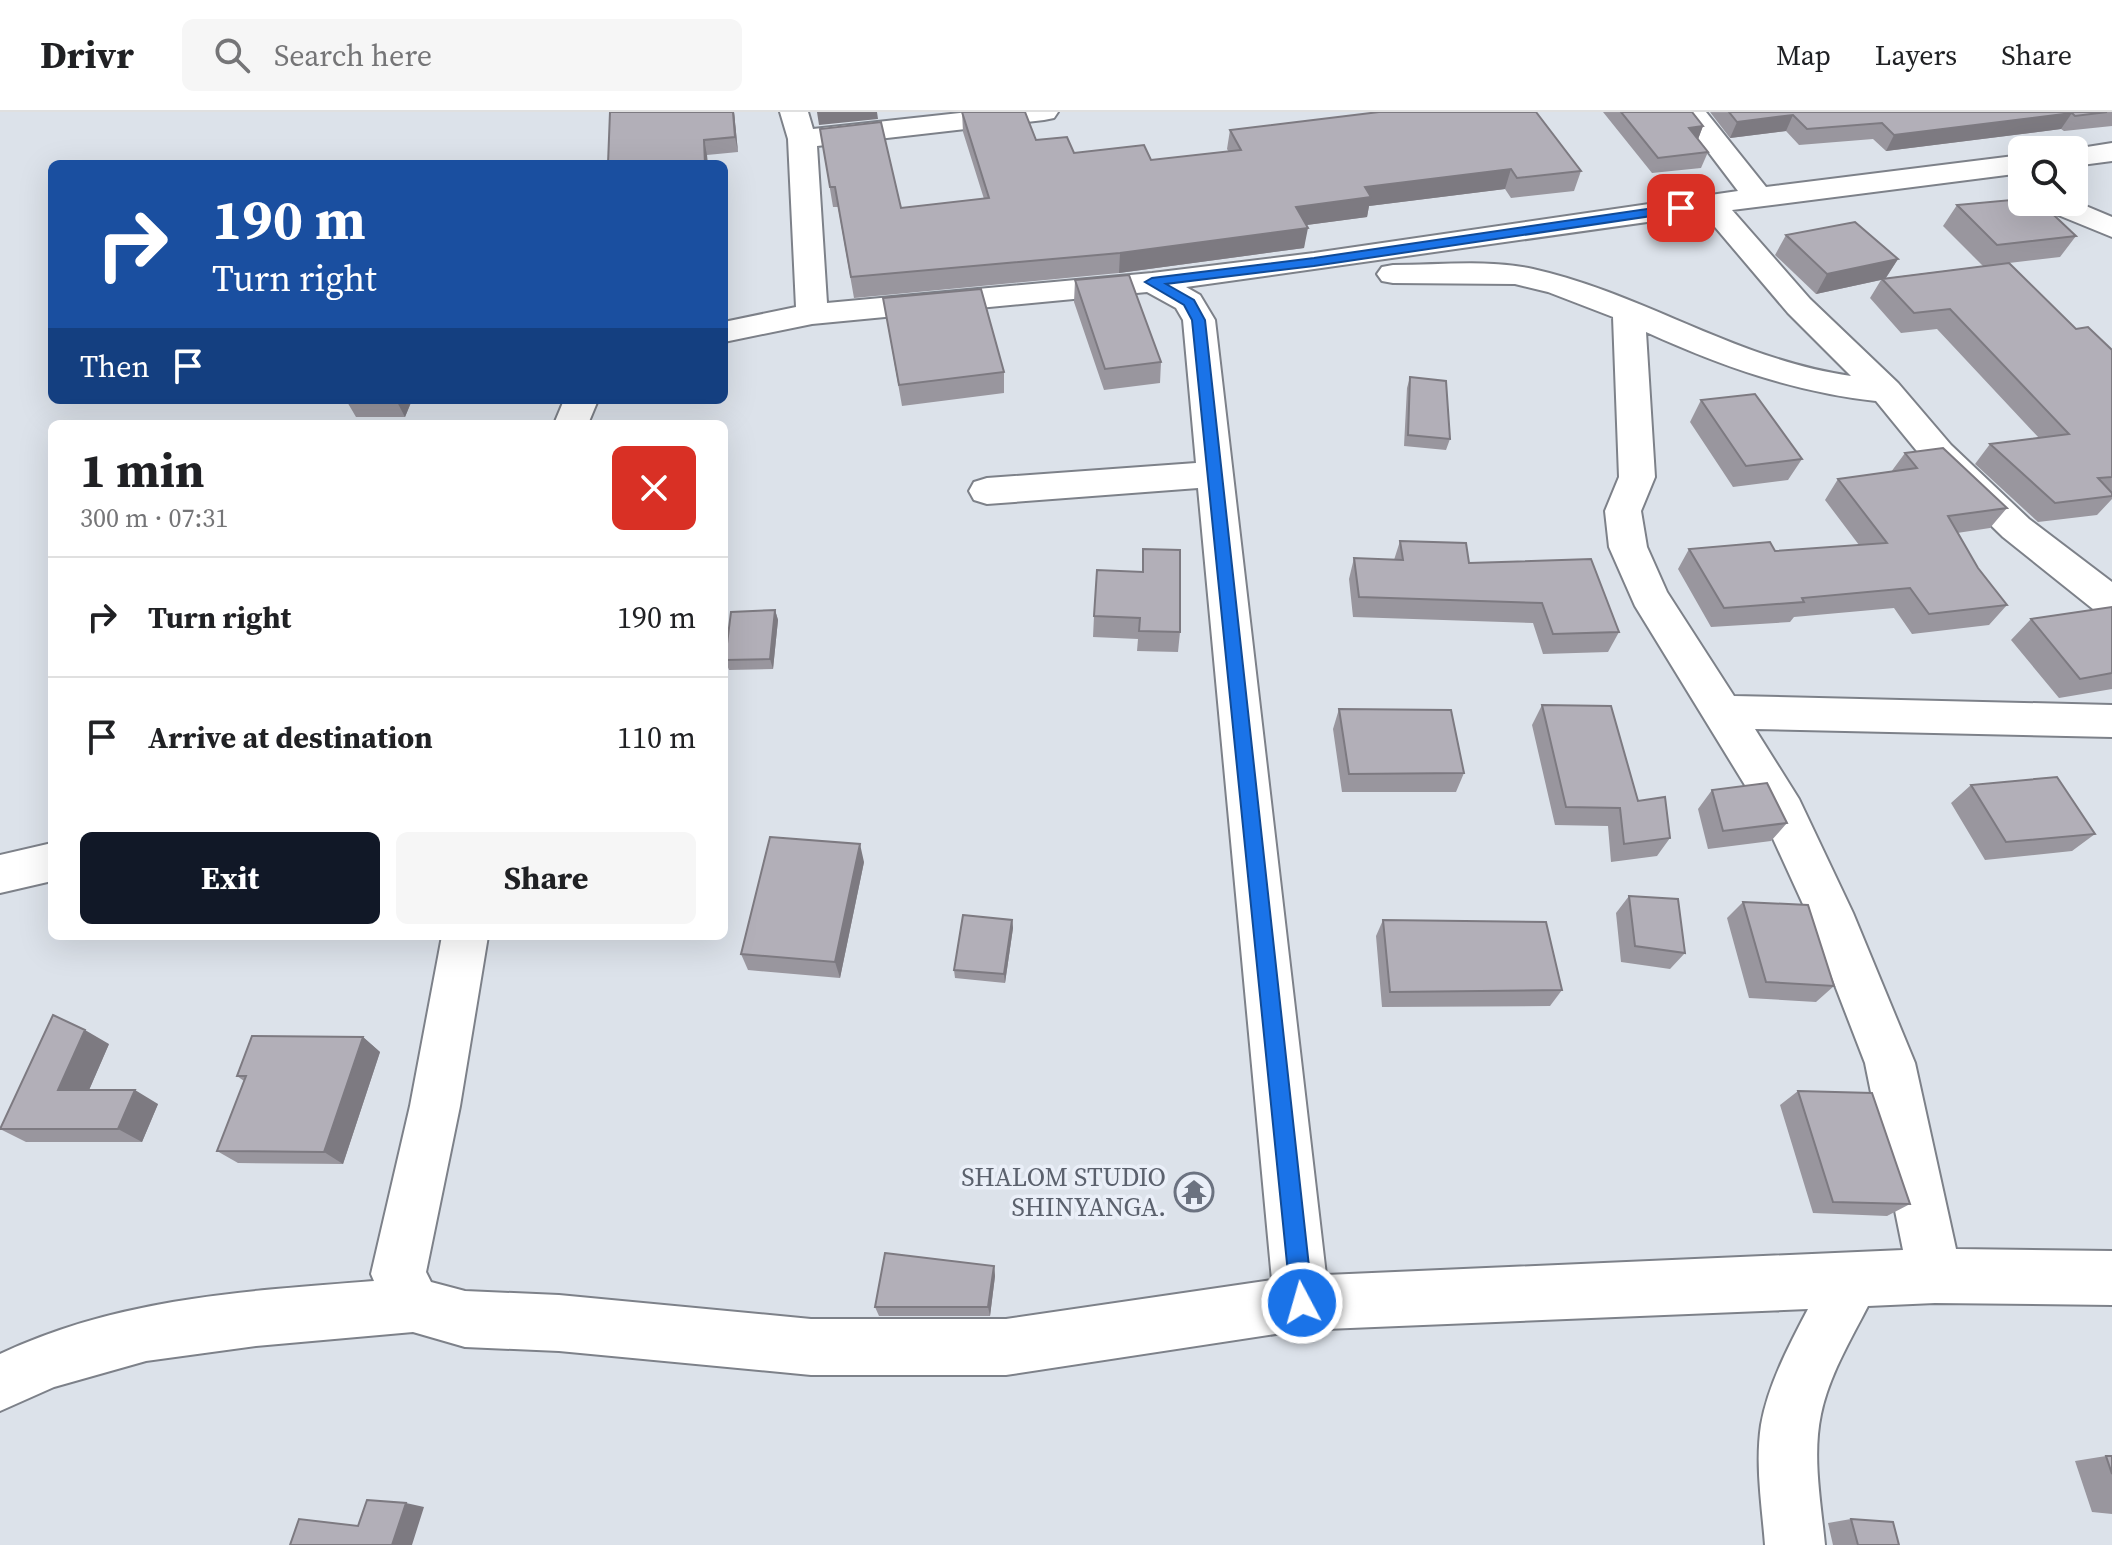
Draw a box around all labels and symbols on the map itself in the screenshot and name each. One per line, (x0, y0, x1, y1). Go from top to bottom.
pin (1647, 174, 1715, 242)
place label: SHALOM STUDIO SHINYANGA. (961, 1159, 1166, 1225)
temple icon: SHALOM STUDIO SHINYANGA. (1173, 1171, 1215, 1213)
position arrow (1260, 1261, 1344, 1345)

